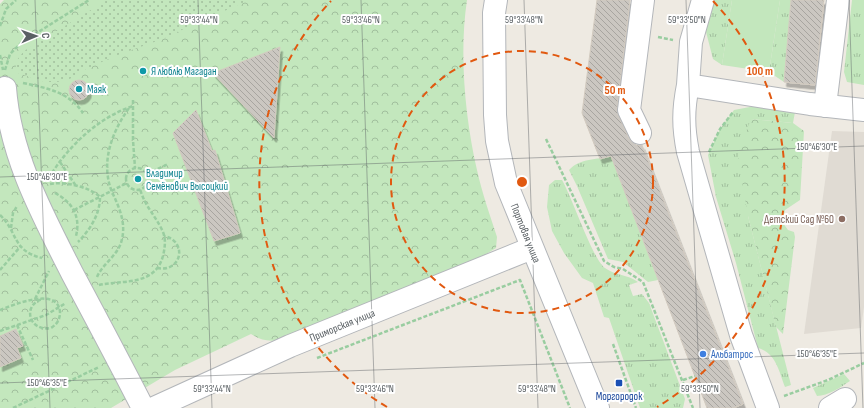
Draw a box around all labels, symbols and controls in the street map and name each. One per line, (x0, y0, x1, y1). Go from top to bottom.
text: 59°33'44"N (180, 14, 218, 26)
text: 59°33'46"N (342, 14, 380, 26)
text: 59°33'48"N (505, 14, 543, 26)
text: 59°33'50"N (668, 14, 706, 26)
north arrow (16, 16, 56, 56)
text: С (39, 33, 52, 39)
text: 100 m (747, 64, 773, 79)
place label: Я люблю Магадан (151, 65, 217, 78)
marker: Я люблю Магадан (138, 66, 148, 76)
place label: Маяк (87, 83, 107, 96)
text: 50 m (605, 83, 625, 98)
marker: Маяк (74, 84, 84, 94)
text: 150°46'30"E (797, 141, 837, 153)
place label: Владимир Семёнович Высоцкий (146, 167, 228, 193)
text: 150°46'30"E (27, 171, 67, 183)
marker: Владимир Семёнович Высоцкий (133, 174, 143, 184)
centre of rings (515, 175, 529, 189)
street label: Портовая улица (508, 202, 543, 265)
place label: Детский Сад №60 (764, 213, 834, 226)
marker: Детский Сад №60 (837, 214, 847, 224)
street label: Приморская улица (308, 306, 377, 345)
place label: Альбатрос (710, 348, 753, 361)
text: 150°46'35"E (797, 348, 837, 360)
marker: Альбатрос (698, 349, 708, 359)
text: 150°46'35"E (27, 377, 67, 389)
marker: Моргородок (614, 378, 624, 388)
text: 59°33'44"N (193, 383, 231, 395)
text: 59°33'46"N (356, 383, 394, 395)
text: 59°33'48"N (518, 383, 556, 395)
text: 59°33'50"N (681, 383, 719, 395)
place label: Моргородок (596, 390, 643, 403)

